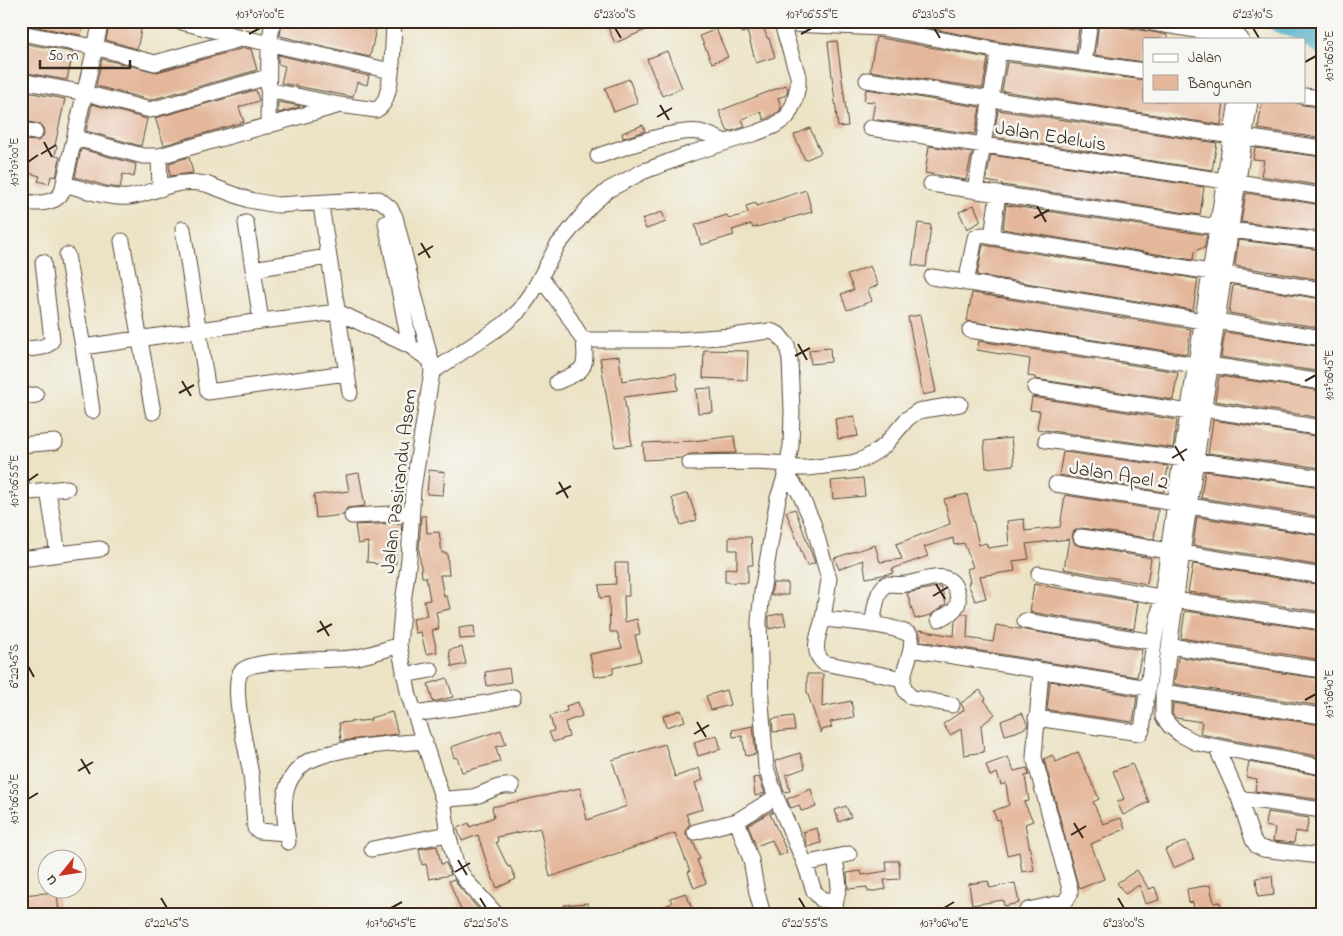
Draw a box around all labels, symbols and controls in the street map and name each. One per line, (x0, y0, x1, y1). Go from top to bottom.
text: 107°07'00"E (236, 6, 285, 24)
text: 6°23'00"S (594, 6, 636, 24)
text: 107°06'55"E (786, 6, 838, 24)
text: 6°23'05"S (912, 6, 956, 24)
text: 6°23'10"S (1233, 6, 1273, 24)
text: 107°06'50"E (1321, 30, 1339, 82)
scale bar (40, 38, 130, 70)
legend (1143, 38, 1306, 102)
text: 50 m (48, 45, 79, 67)
text: Jalan (1188, 47, 1221, 69)
text: Bangunan (1187, 73, 1252, 96)
street label: Jalan Edelwis (993, 114, 1108, 161)
text: 107°07'00"E (6, 138, 24, 187)
text: 107°06'45"E (1321, 350, 1339, 400)
street label: Jalan Pasirandu Asem (375, 387, 426, 575)
street label: Jalan Apel 2 (1067, 454, 1170, 499)
text: 107°06'55"E (6, 455, 24, 507)
text: 6°22'45"S (6, 644, 24, 688)
text: 107°06'40"E (1321, 669, 1339, 719)
text: 107°06'50"E (6, 773, 24, 825)
north arrow (38, 848, 88, 898)
text: U (41, 871, 63, 889)
text: 6°22'45"S (145, 915, 189, 933)
text: 107°06'45"E (366, 915, 416, 933)
text: 6°22'50"S (464, 915, 508, 933)
text: 6°22'55"S (782, 915, 828, 933)
text: 107°06'40"E (919, 915, 969, 933)
text: 6°23'00"S (1103, 915, 1145, 933)

